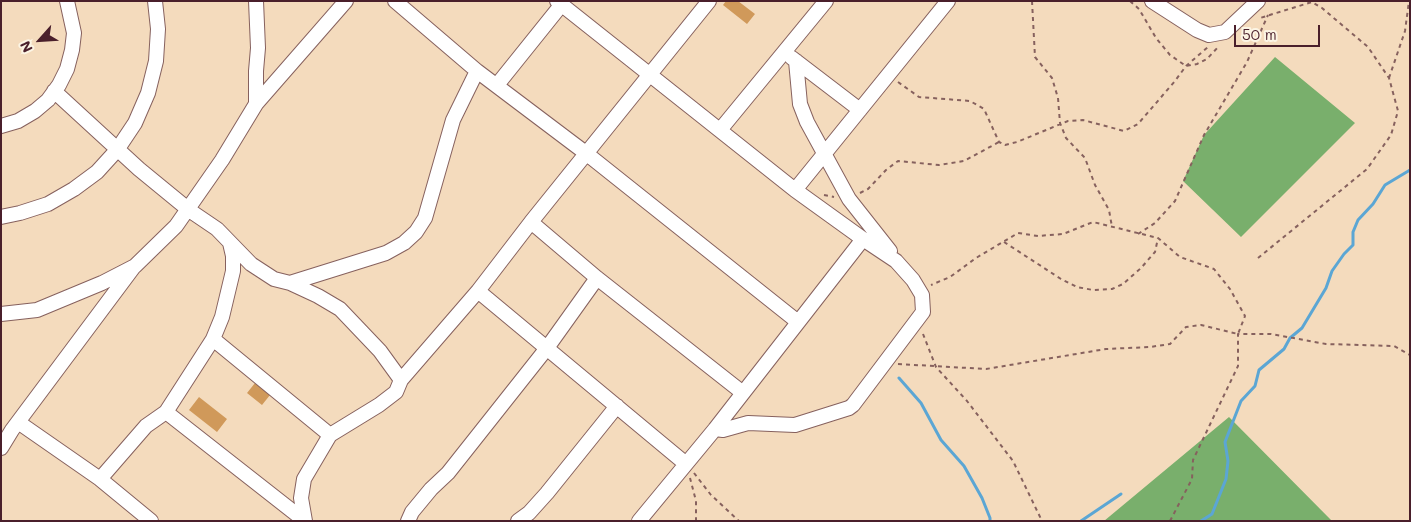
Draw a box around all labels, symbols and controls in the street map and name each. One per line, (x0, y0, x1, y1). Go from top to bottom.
north arrow (15, 15, 65, 65)
scale bar (1236, 15, 1322, 47)
text: 50 m (1242, 24, 1277, 44)
text: N (15, 38, 37, 56)

